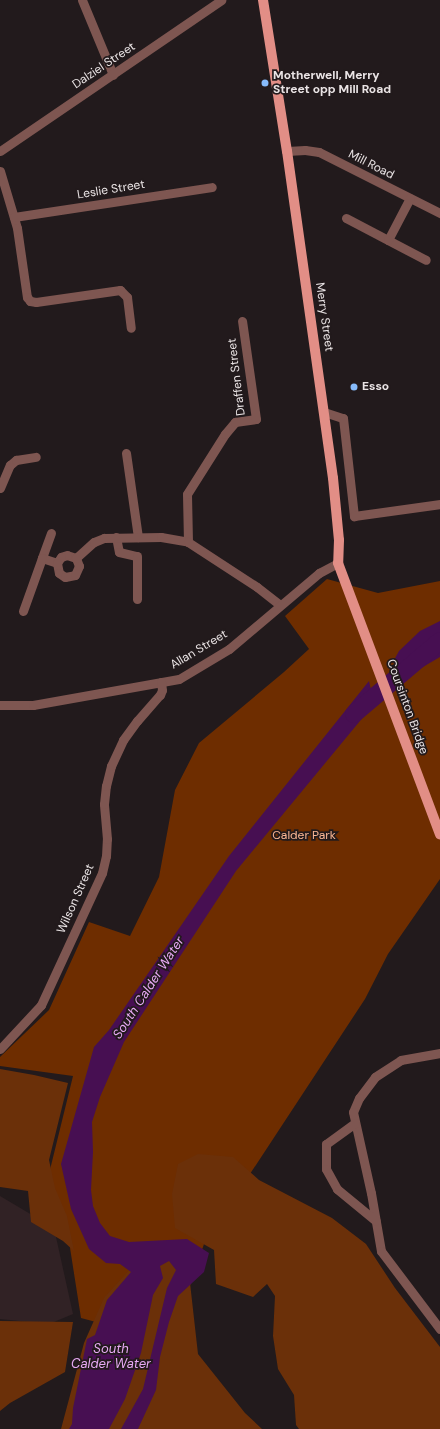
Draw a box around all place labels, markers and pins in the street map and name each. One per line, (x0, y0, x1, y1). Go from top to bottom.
place label: Motherwell, Merry Street opp Mill Road (273, 69, 391, 97)
marker: Motherwell, Merry Street opp Mill Road (260, 78, 270, 88)
place label: Esso (362, 380, 389, 394)
marker: Esso (349, 382, 359, 392)

